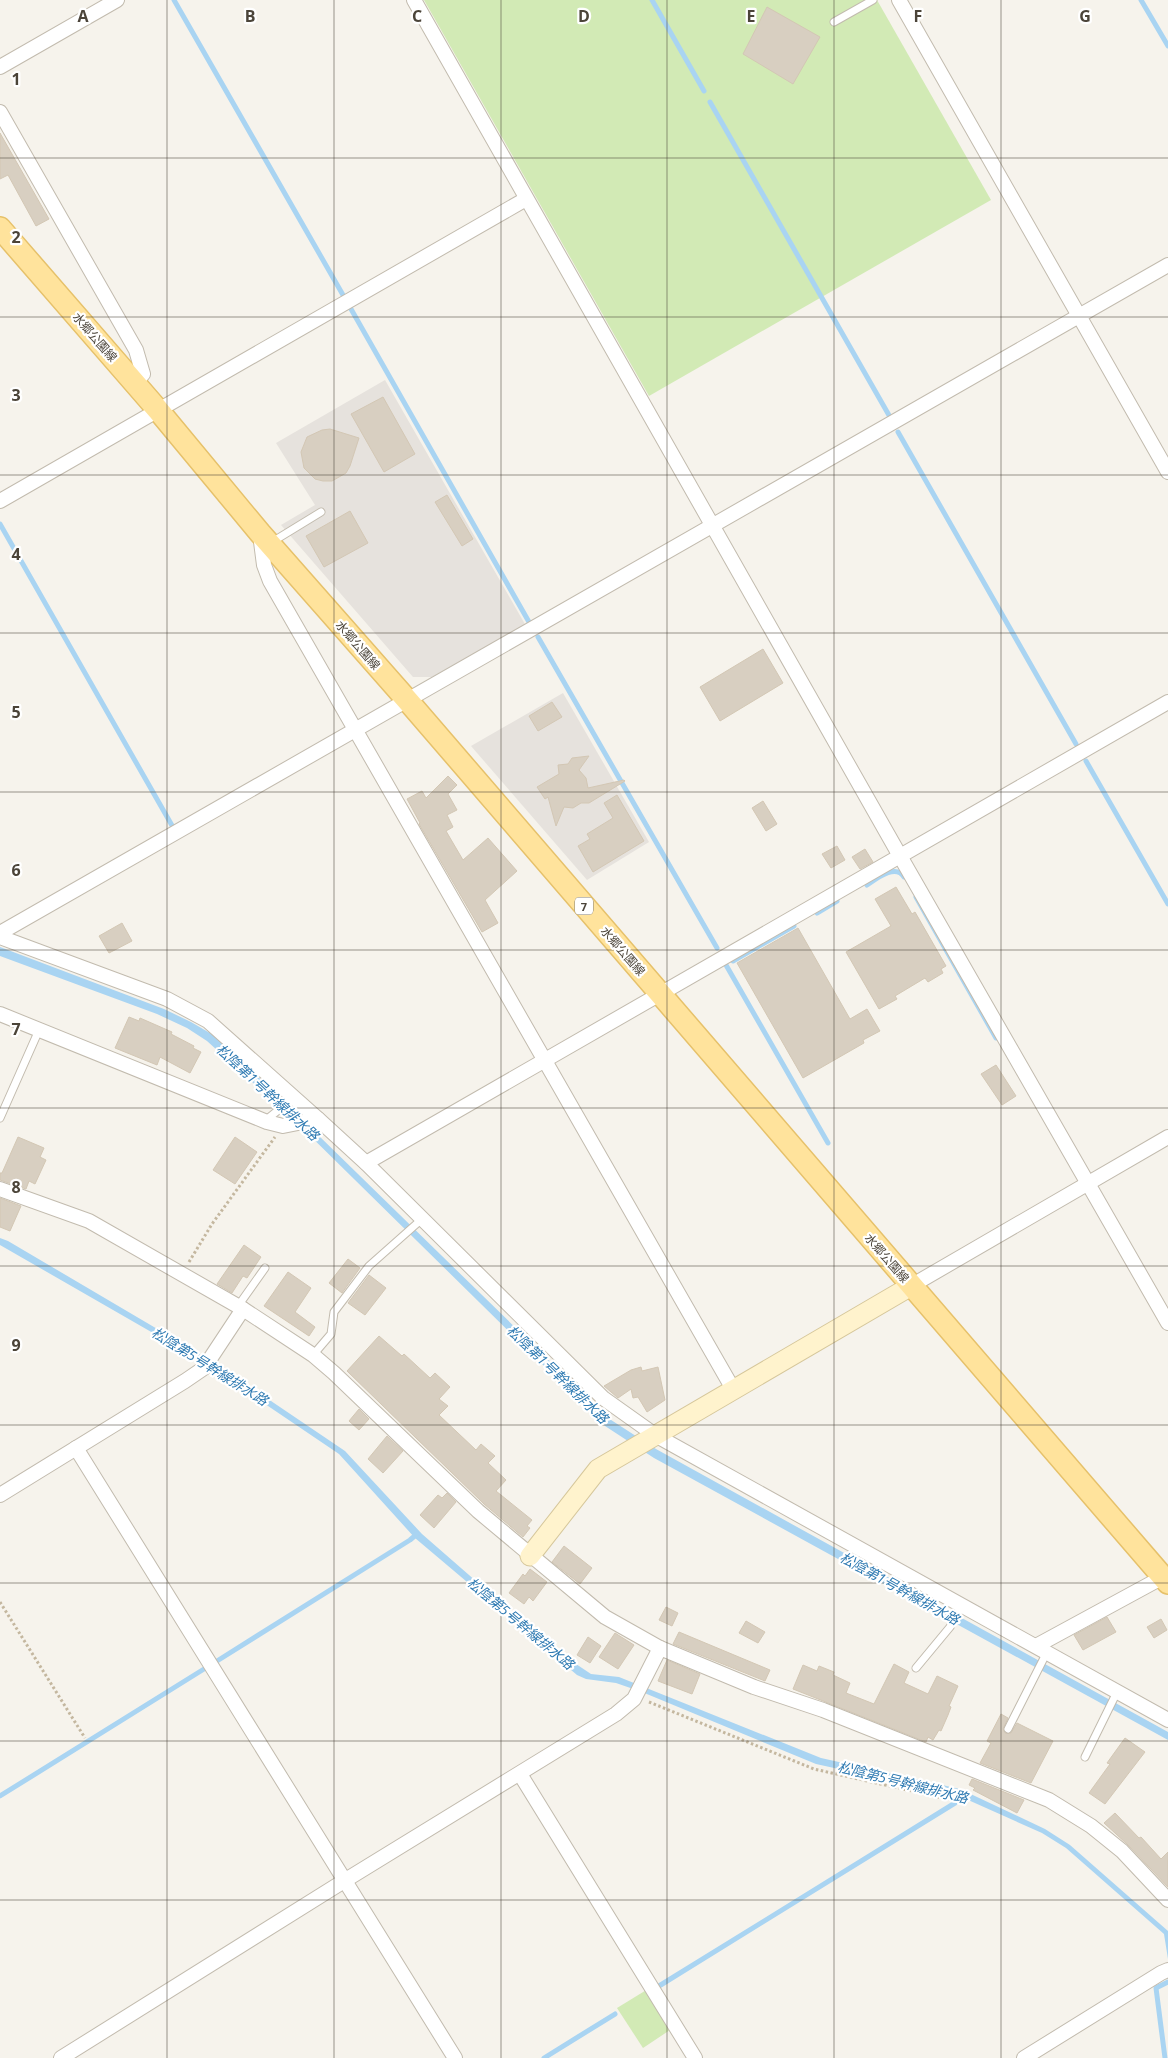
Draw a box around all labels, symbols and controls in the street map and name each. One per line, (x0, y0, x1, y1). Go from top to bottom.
text: A (77, 5, 89, 27)
text: B (245, 5, 255, 27)
text: C (412, 5, 422, 27)
text: D (578, 5, 590, 27)
text: E (747, 5, 756, 27)
text: F (914, 5, 922, 27)
text: G (1079, 5, 1091, 27)
text: 1 (11, 68, 21, 90)
text: 2 (11, 226, 21, 248)
street label: 水郷公園線 (69, 309, 121, 365)
text: 3 (11, 384, 21, 406)
text: 4 (11, 543, 21, 565)
street label: 水郷公園線 (332, 617, 384, 673)
text: 5 (11, 701, 21, 723)
text: 6 (11, 859, 21, 881)
road number: 7 (575, 898, 593, 914)
street label: 水郷公園線 (597, 923, 649, 979)
text: 7 (11, 1018, 21, 1040)
water label: 松陰第1号幹線排水路 (213, 1039, 324, 1145)
text: 8 (11, 1176, 21, 1198)
street label: 水郷公園線 (861, 1230, 913, 1286)
water label: 松陰第1号幹線排水路 (503, 1321, 613, 1428)
water label: 松陰第5号幹線排水路 (148, 1323, 273, 1410)
text: 9 (11, 1334, 21, 1356)
water label: 松陰第1号幹線排水路 (837, 1547, 964, 1629)
water label: 松陰第5号幹線排水路 (464, 1573, 579, 1674)
water label: 松陰第5号幹線排水路 (836, 1757, 971, 1808)

